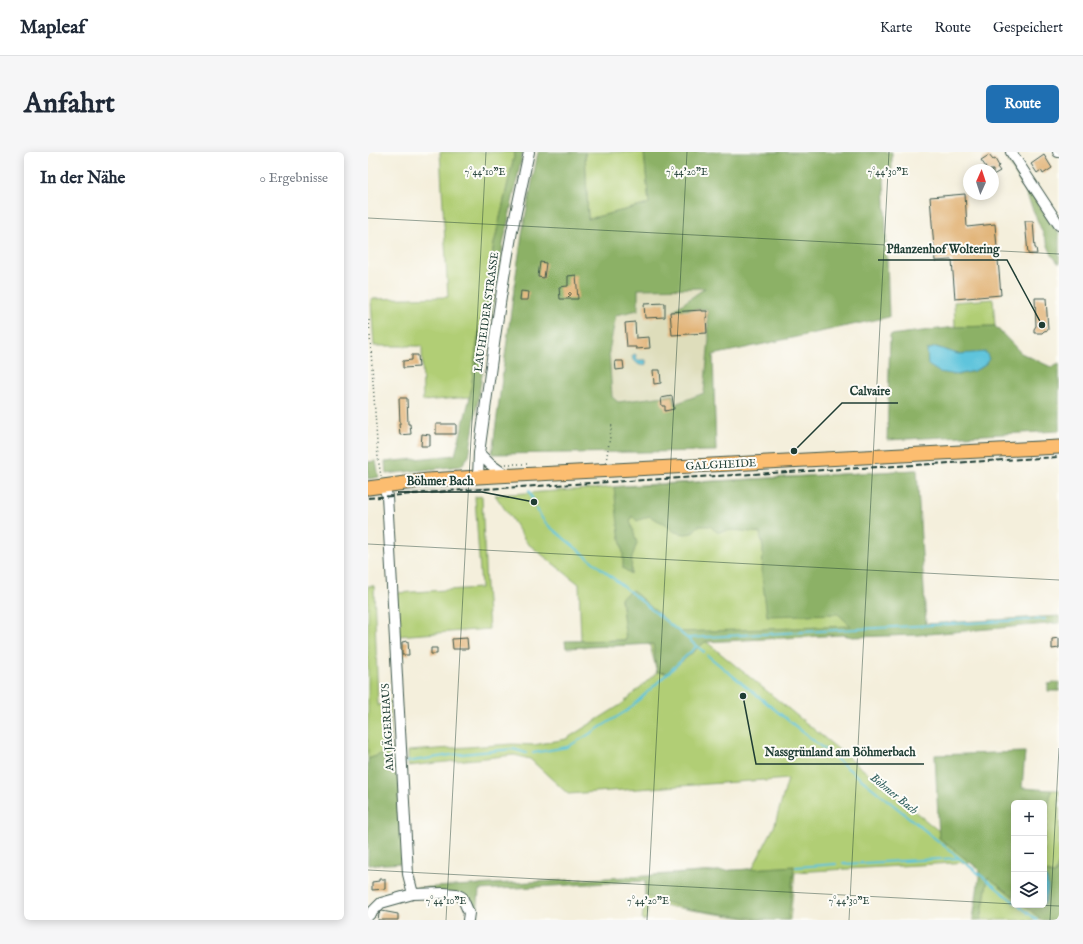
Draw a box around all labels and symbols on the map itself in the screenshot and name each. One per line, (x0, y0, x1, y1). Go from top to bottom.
north arrow (963, 164, 999, 200)
text: 7°44'10"E (465, 166, 506, 179)
text: 7°44'20"E (666, 166, 708, 179)
text: 7°44'30"E (868, 166, 909, 179)
callout: Pflanzenhof Woltering (878, 236, 1007, 260)
text: Pflanzenhof Woltering (887, 242, 1000, 258)
street label: LAUHEIDER STRASSE (472, 251, 502, 373)
house number: 9 (567, 288, 572, 299)
callout: Calvaire (842, 379, 898, 403)
text: Calvaire (850, 384, 891, 399)
street label: GALGHEIDE (685, 456, 757, 474)
callout: Böhmer Bach (398, 468, 482, 492)
text: Böhmer Bach (406, 474, 474, 489)
street label: AM JÄGERHAUS (379, 682, 397, 772)
callout: Nassgrünland am Böhmerbach (756, 740, 924, 764)
text: Nassgrünland am Böhmerbach (763, 745, 916, 761)
water label: Böhmer Bach (867, 770, 921, 818)
text: 7°44'10"E (426, 895, 467, 908)
text: 7°44'20"E (627, 895, 669, 908)
text: 7°44'30"E (829, 895, 870, 908)

